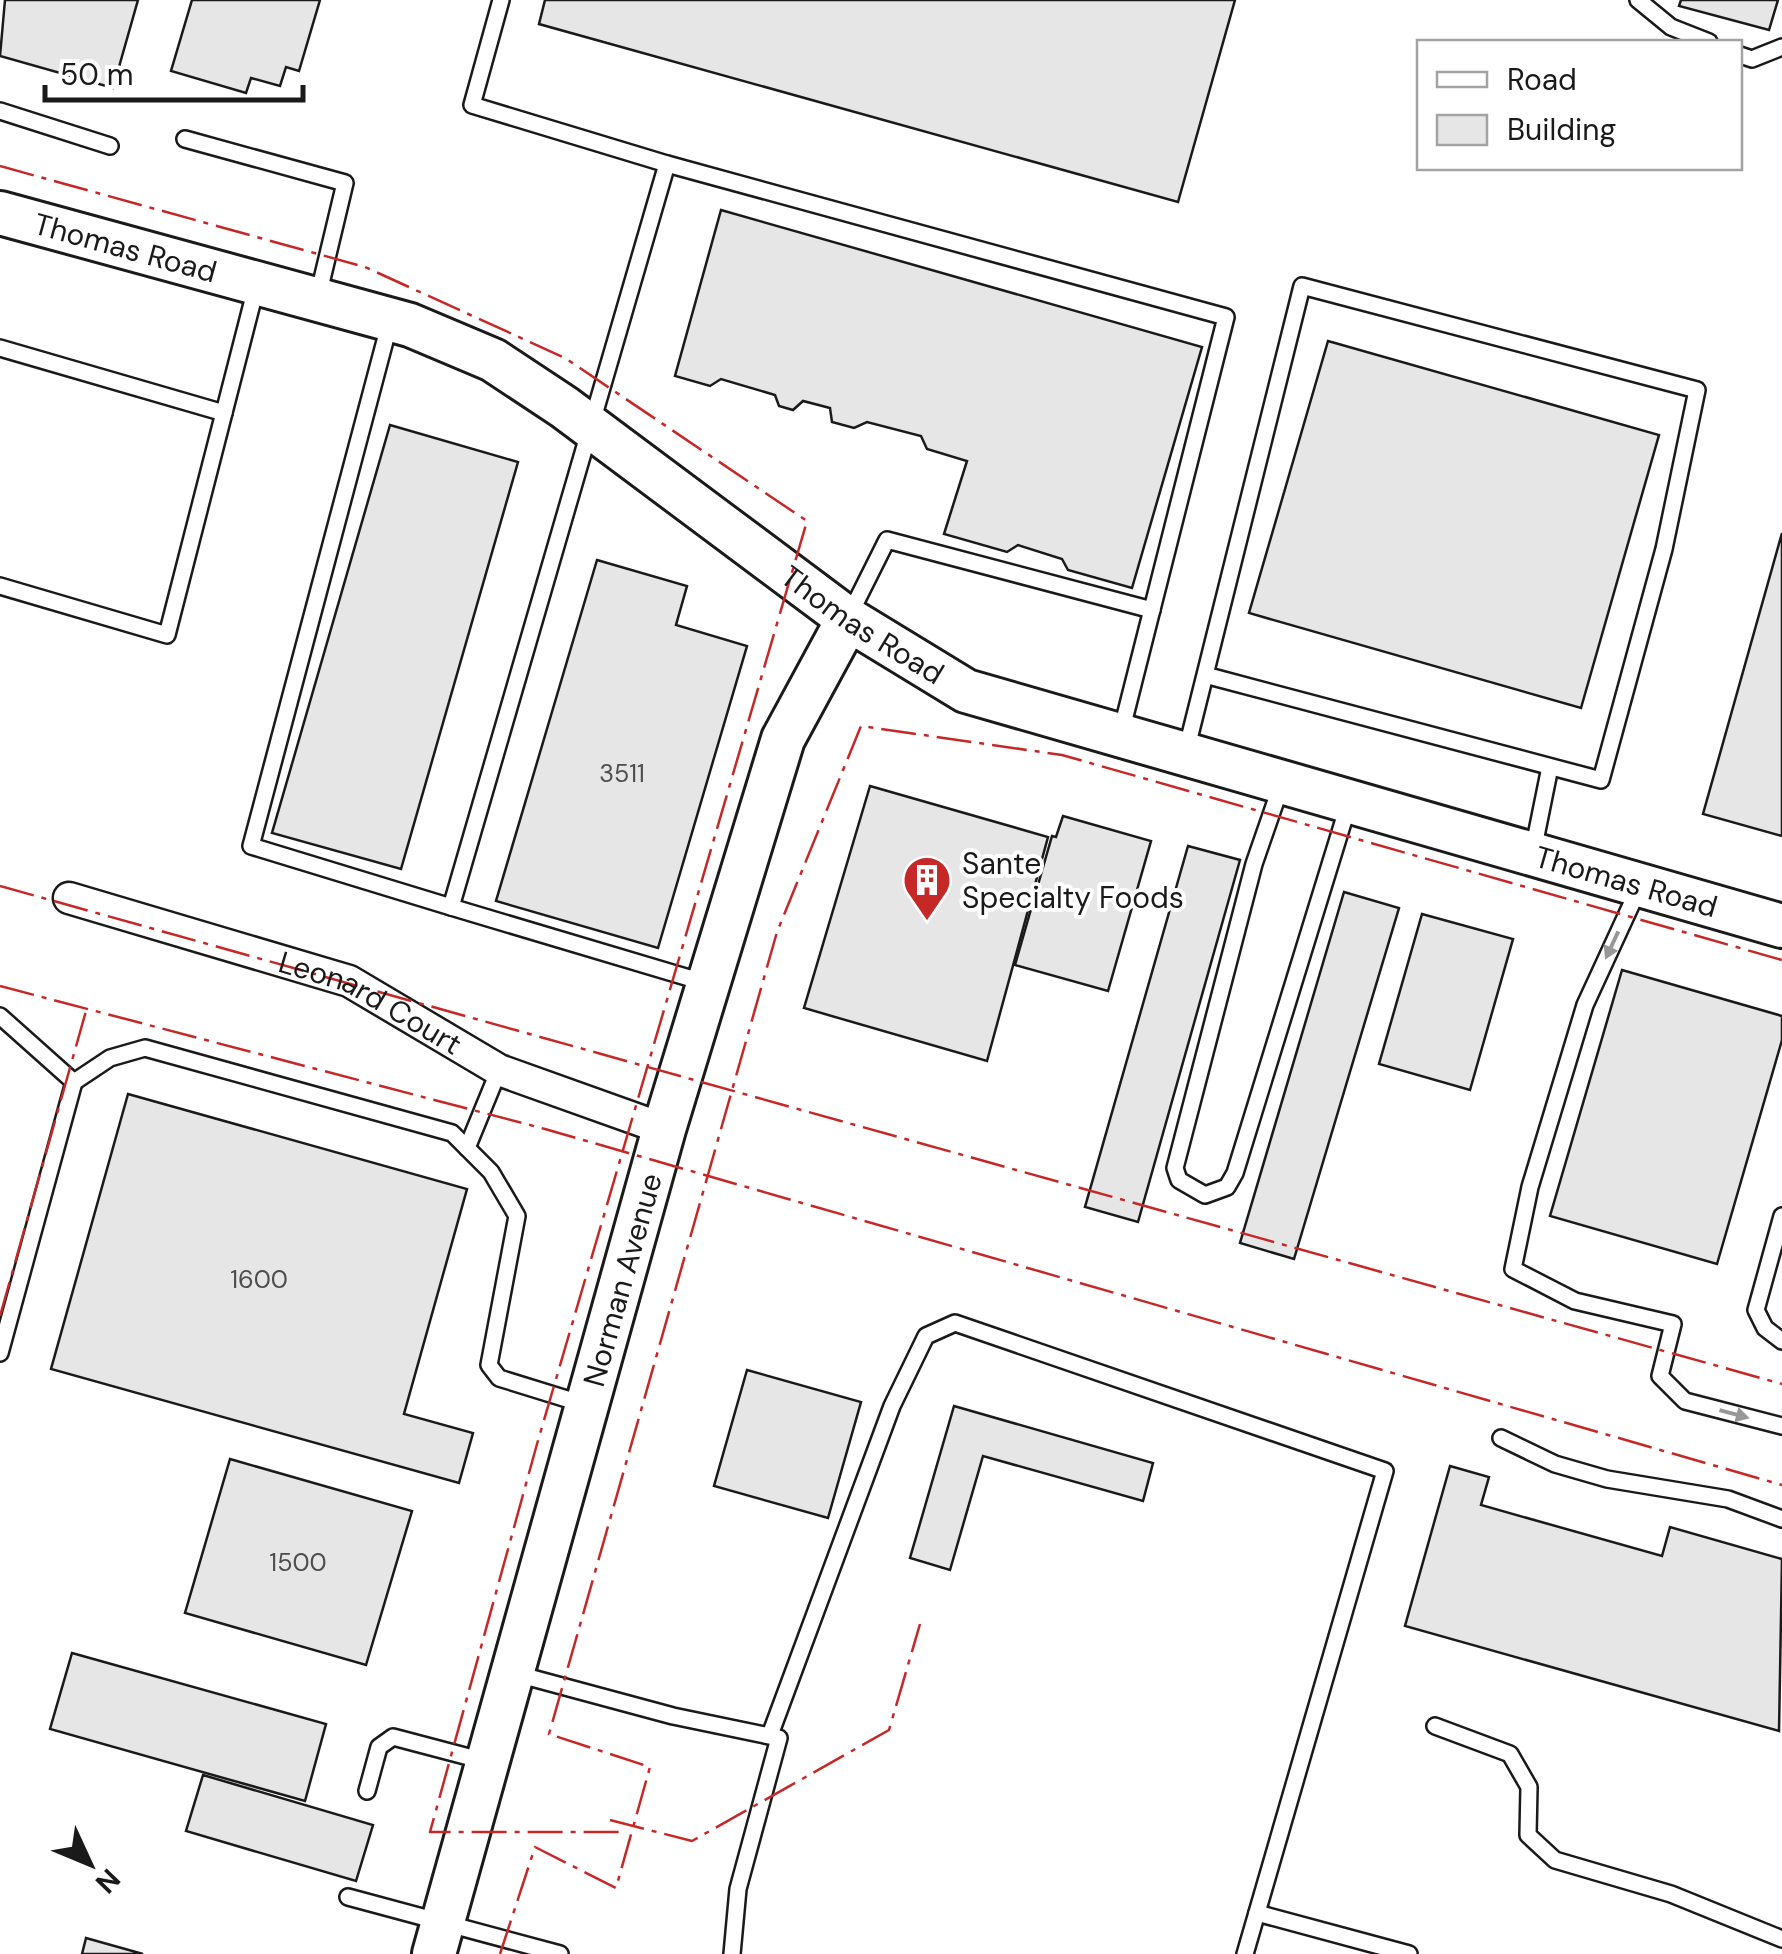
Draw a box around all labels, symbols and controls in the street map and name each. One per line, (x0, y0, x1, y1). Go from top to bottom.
scale bar (45, 40, 302, 102)
legend (1417, 40, 1742, 170)
text: 50 m (60, 55, 134, 94)
text: Road (1507, 60, 1577, 99)
text: Building (1507, 110, 1616, 149)
street label: Thomas Road (30, 204, 221, 291)
street label: Thomas Road (773, 556, 951, 693)
house number: 3511 (599, 757, 645, 790)
street label: Thomas Road (1531, 836, 1722, 926)
place label: Sante Specialty Foods (962, 844, 1184, 917)
building icon: Sante Specialty Foods (901, 854, 953, 922)
one-way arrow (1604, 931, 1621, 960)
street label: Leonard Court (274, 942, 469, 1063)
street label: Norman Avenue (574, 1169, 670, 1391)
house number: 1600 (230, 1263, 288, 1296)
one-way arrow (1719, 1406, 1750, 1422)
house number: 1500 (269, 1546, 327, 1579)
north arrow (40, 1814, 140, 1914)
text: N (87, 1861, 128, 1901)

